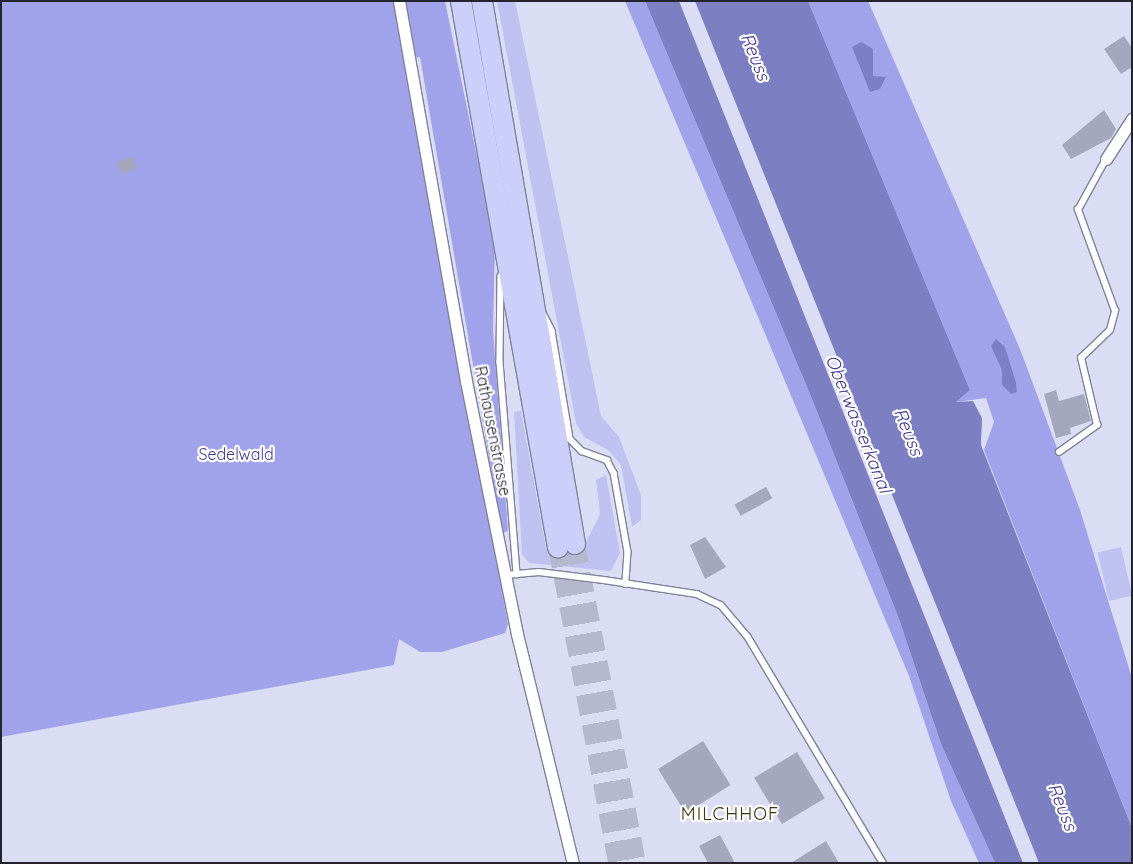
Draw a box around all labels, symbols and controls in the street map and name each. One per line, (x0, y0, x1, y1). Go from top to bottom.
water label: Reuss (736, 30, 774, 84)
water label: Oberwasserkanal (820, 352, 896, 496)
street label: Rathausenstrasse (471, 364, 515, 498)
water label: Reuss (889, 405, 927, 459)
park label: Sedelwald (198, 444, 274, 464)
water label: Reuss (1043, 780, 1081, 834)
district label: MILCHHOF (680, 803, 780, 825)

